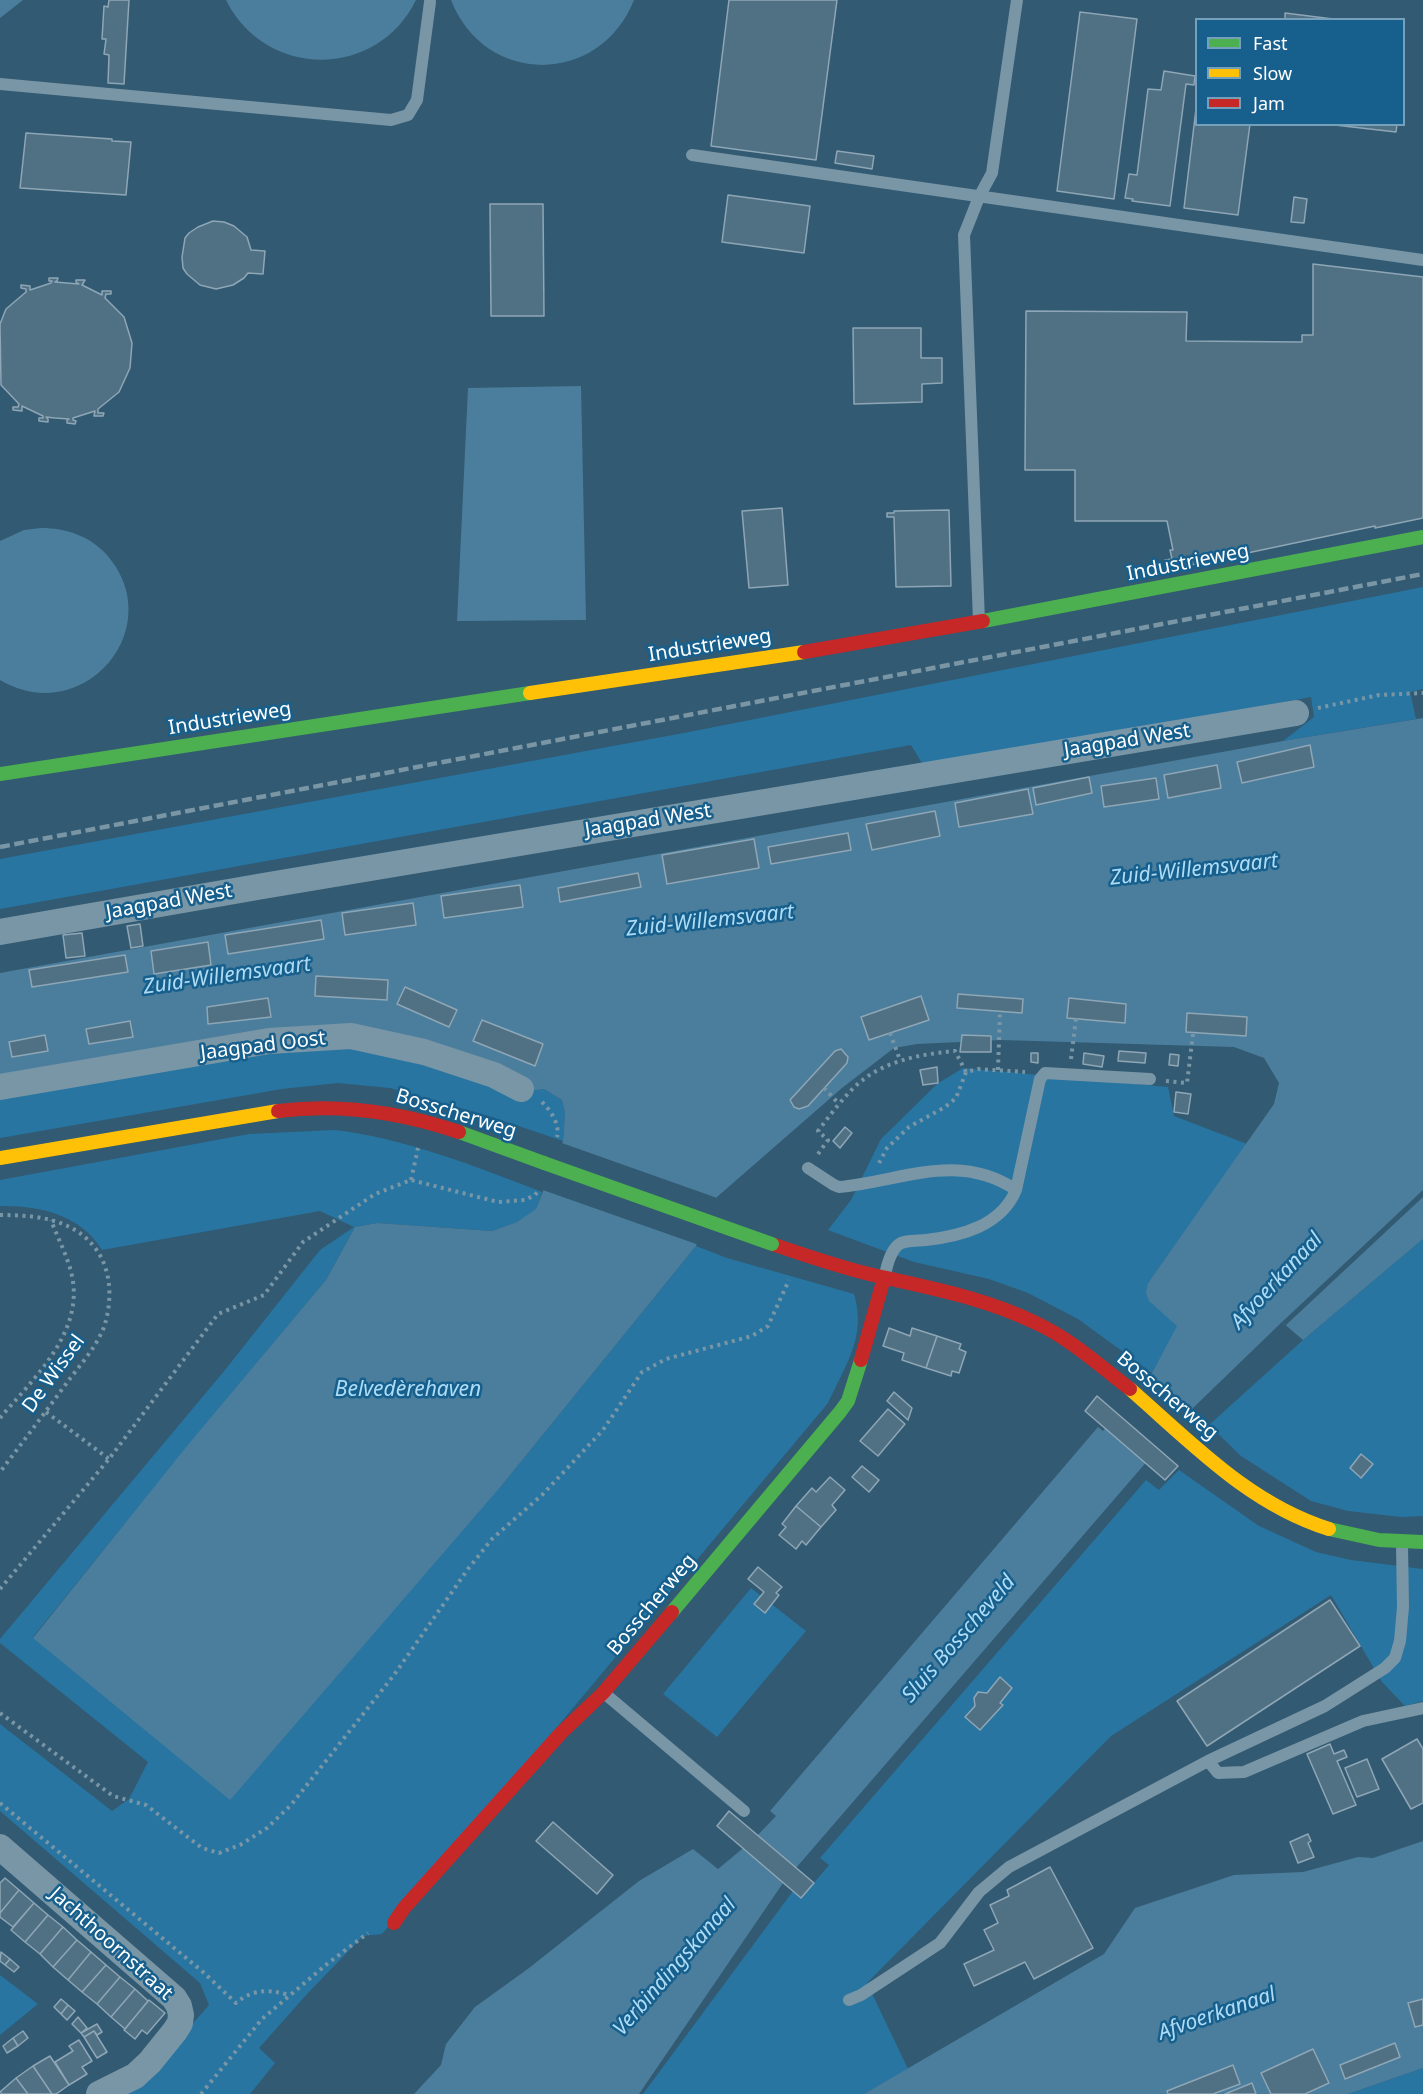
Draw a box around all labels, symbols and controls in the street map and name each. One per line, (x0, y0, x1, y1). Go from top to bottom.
legend (1195, 18, 1405, 126)
text: Fast (1253, 31, 1288, 55)
text: Slow (1253, 61, 1292, 85)
text: Jam (1253, 91, 1285, 115)
street label: Industrieweg (1125, 539, 1251, 587)
street label: Industrieweg (647, 624, 773, 668)
street label: Industrieweg (167, 697, 293, 741)
street label: Jaagpad West (1062, 719, 1192, 763)
street label: Jaagpad West (583, 799, 713, 843)
water label: Zuid-Willemsvaart (1109, 849, 1279, 891)
street label: Jaagpad West (104, 879, 234, 925)
water label: Zuid-Willemsvaart (625, 900, 795, 942)
water label: Zuid-Willemsvaart (142, 952, 312, 1000)
street label: Jaagpad Oost (199, 1026, 327, 1066)
street label: Bosscherweg (393, 1084, 519, 1144)
water label: Afvoerkanaal (1226, 1228, 1328, 1334)
street label: De Wissel (18, 1330, 90, 1418)
street label: Bosscherweg (1111, 1347, 1223, 1445)
water label: Belvedèrehaven (335, 1377, 481, 1403)
street label: Bosscherweg (603, 1549, 701, 1661)
water label: Sluis Bosscheveld (897, 1570, 1021, 1708)
street label: Jachthoornstraat (44, 1882, 178, 2006)
water label: Verbindingskanaal (608, 1893, 742, 2041)
water label: Afvoerkanaal (1155, 1982, 1279, 2046)

